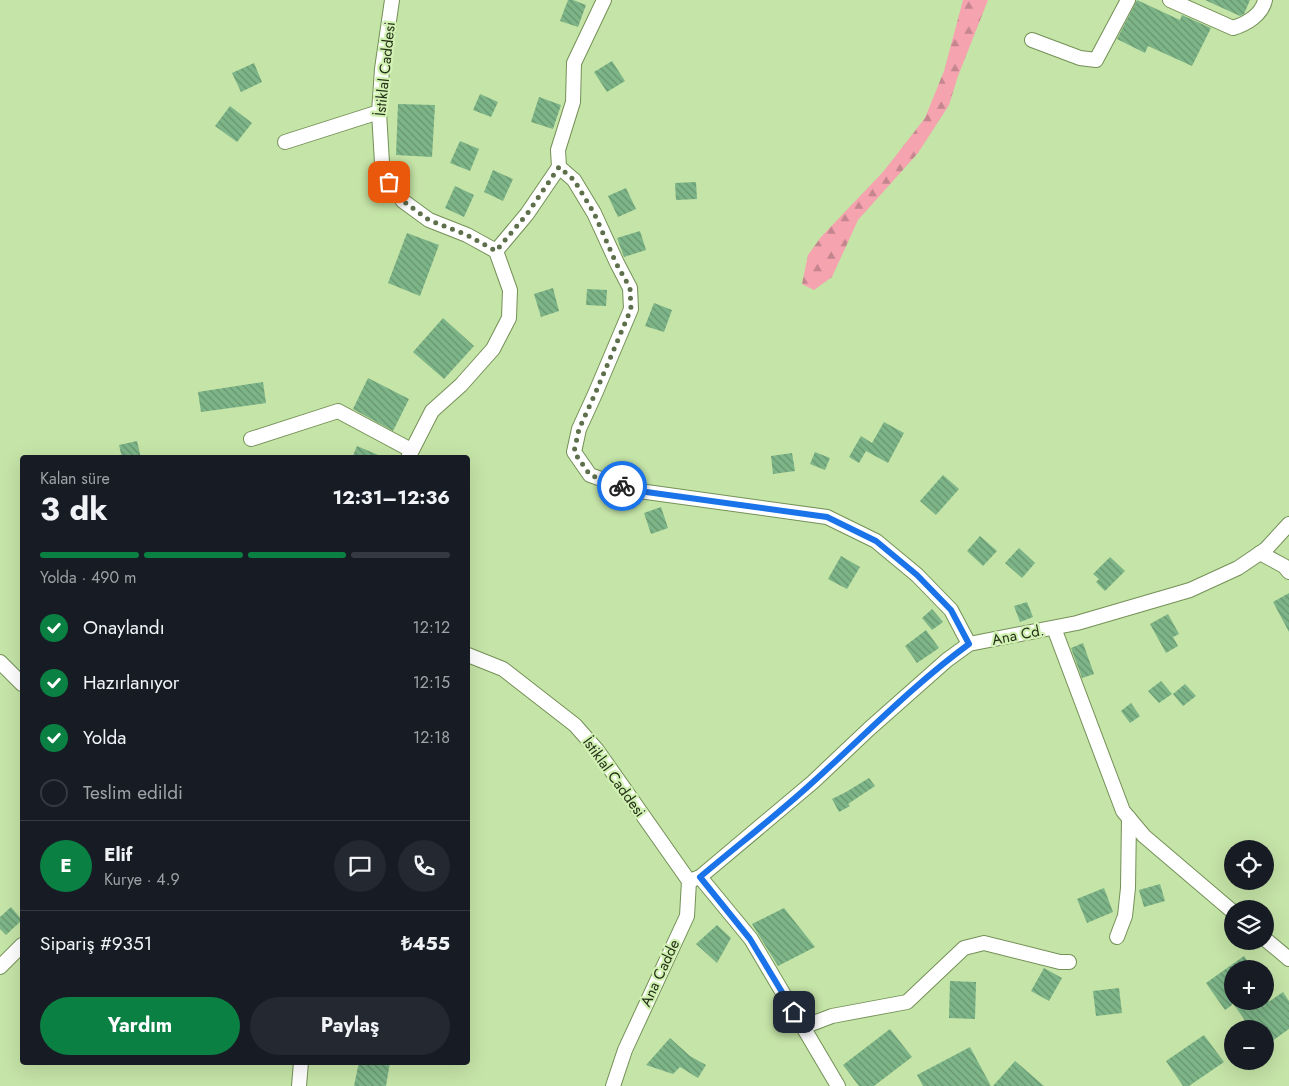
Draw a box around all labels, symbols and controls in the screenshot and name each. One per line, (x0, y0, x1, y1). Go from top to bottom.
street label: İstiklal Caddesi (369, 21, 401, 117)
pin (368, 161, 410, 203)
icon: bag (375, 168, 403, 196)
courier (597, 461, 647, 511)
text: Kalan süre (40, 467, 110, 490)
icon: bike (608, 472, 636, 500)
text: 12:31–12:36 (333, 484, 450, 511)
text: 3 dk (40, 486, 108, 532)
text: Yolda · 490 m (40, 566, 136, 589)
icon: check (40, 614, 68, 642)
text: Onaylandı (83, 614, 165, 641)
text: 12:12 (413, 616, 450, 639)
street label: Ana Cd. (990, 619, 1046, 651)
icon: check (40, 669, 68, 697)
text: Hazırlanıyor (83, 669, 179, 696)
text: 12:15 (413, 671, 450, 694)
icon: check (40, 724, 68, 752)
text: Yolda (83, 724, 126, 751)
text: 12:18 (413, 726, 450, 749)
street label: İstiklal Caddesi (577, 732, 651, 822)
text: Teslim edildi (83, 779, 183, 806)
button: chat (334, 840, 386, 892)
button: phone (398, 840, 450, 892)
map controls (1224, 840, 1274, 1070)
button: locate (1224, 840, 1274, 890)
text: Elif (104, 841, 132, 868)
text: E (60, 852, 72, 879)
text: Kurye · 4.9 (104, 868, 180, 891)
button: layers (1224, 900, 1274, 950)
text: Sipariş #9351 (40, 930, 152, 957)
text: ₺455 (401, 930, 450, 957)
street label: Ana Cadde (635, 936, 685, 1010)
button: + (1224, 960, 1274, 1010)
pin (773, 991, 815, 1033)
button: Yardım (40, 997, 240, 1055)
button: Paylaş (250, 997, 450, 1055)
icon: home (780, 998, 808, 1026)
button: − (1224, 1020, 1274, 1070)

